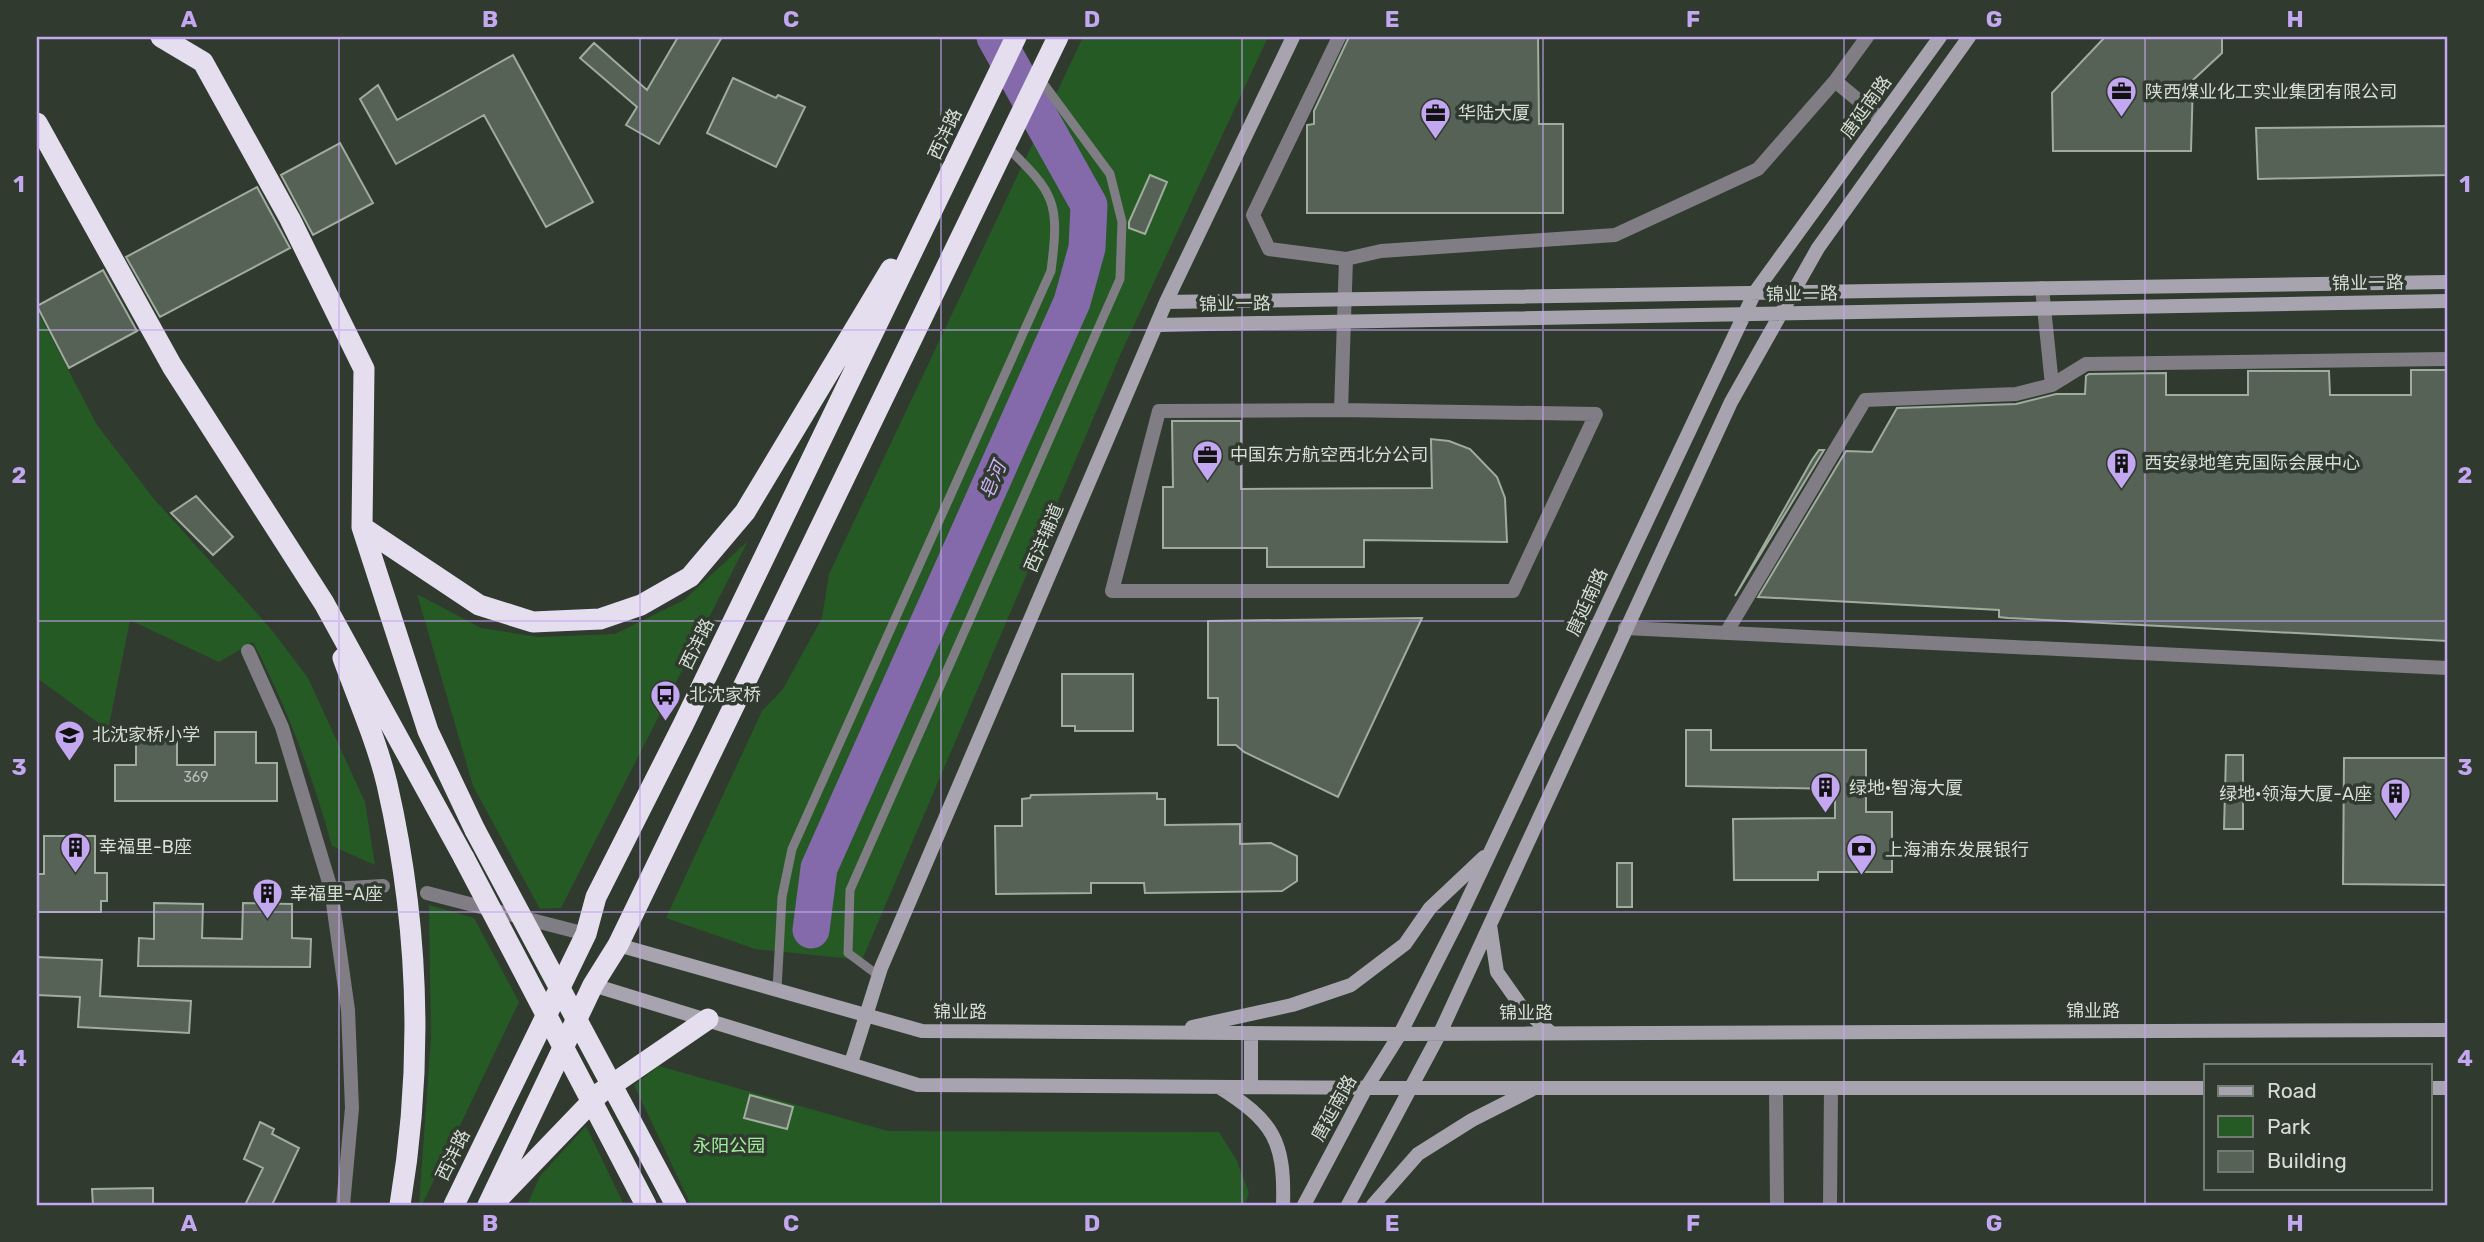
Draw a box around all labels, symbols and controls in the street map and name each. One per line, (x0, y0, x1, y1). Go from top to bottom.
text: A (181, 5, 198, 33)
text: B (482, 5, 498, 33)
text: C (783, 5, 799, 33)
text: D (1084, 5, 1100, 33)
text: E (1385, 5, 1399, 33)
text: F (1686, 5, 1700, 33)
text: G (1986, 5, 2002, 33)
text: H (2286, 5, 2304, 33)
street label: 唐延南路 (1836, 71, 1896, 143)
office icon: 陕西煤业化工实业集团有限公司 (2105, 75, 2139, 119)
place label: 陕西煤业化工实业集团有限公司 (2145, 81, 2397, 103)
office icon: 华陆大厦 (1418, 96, 1452, 140)
place label: 华陆大厦 (1458, 102, 1530, 124)
street label: 西沣路 (924, 105, 966, 163)
text: 1 (13, 170, 25, 198)
text: 1 (2459, 170, 2471, 198)
street label: 锦业一路 (2332, 271, 2404, 295)
street label: 锦业一路 (1766, 282, 1838, 306)
street label: 锦业一路 (1199, 292, 1271, 316)
office icon: 中国东方航空西北分公司 (1190, 438, 1224, 482)
place label: 中国东方航空西北分公司 (1230, 444, 1428, 466)
building icon: 西安绿地笔克国际会展中心 (2104, 446, 2138, 490)
place label: 西安绿地笔克国际会展中心 (2144, 452, 2360, 474)
water label: 皂河 (974, 455, 1012, 502)
text: 2 (12, 461, 26, 489)
text: 2 (2458, 461, 2472, 489)
street label: 西沣辅道 (1020, 501, 1068, 575)
street label: 唐延南路 (1562, 565, 1612, 639)
street label: 西沣路 (675, 615, 719, 673)
bus stop icon: 北沈家桥 (649, 678, 683, 722)
place label: 北沈家桥 (689, 684, 761, 706)
school or university icon: 北沈家桥小学 (52, 718, 86, 762)
place label: 北沈家桥小学 (92, 724, 200, 746)
text: 3 (11, 753, 27, 781)
text: 3 (2457, 753, 2473, 781)
house number: 369 (183, 769, 209, 786)
building icon: 绿地·智海大厦 (1809, 771, 1843, 815)
place label: 绿地·智海大厦 (1849, 777, 1963, 799)
building icon: 绿地·领海大厦-A座 (2378, 777, 2412, 821)
place label: 绿地·领海大厦-A座 (2219, 783, 2372, 805)
building icon: 幸福里-B座 (59, 830, 93, 874)
bank icon: 上海浦东发展银行 (1845, 833, 1879, 877)
place label: 幸福里-B座 (99, 836, 192, 858)
place label: 上海浦东发展银行 (1885, 839, 2029, 861)
building icon: 幸福里-A座 (250, 877, 284, 921)
place label: 幸福里-A座 (290, 883, 383, 905)
street label: 锦业路 (2066, 1000, 2120, 1022)
street label: 锦业路 (933, 1001, 987, 1023)
street label: 锦业路 (1499, 1002, 1553, 1024)
text: 4 (11, 1044, 27, 1072)
text: 4 (2457, 1044, 2473, 1072)
legend (2204, 1064, 2432, 1190)
street label: 唐延南路 (1307, 1071, 1361, 1145)
text: Road (2267, 1078, 2317, 1103)
text: Park (2267, 1114, 2311, 1139)
street label: 西沣路 (431, 1126, 475, 1184)
park label: 永阳公园 (693, 1135, 765, 1157)
text: Building (2267, 1148, 2347, 1173)
text: A (181, 1209, 198, 1237)
text: B (482, 1209, 498, 1237)
text: C (783, 1209, 799, 1237)
text: D (1084, 1209, 1100, 1237)
text: E (1385, 1209, 1399, 1237)
text: F (1686, 1209, 1700, 1237)
text: G (1986, 1209, 2002, 1237)
text: H (2286, 1209, 2304, 1237)

